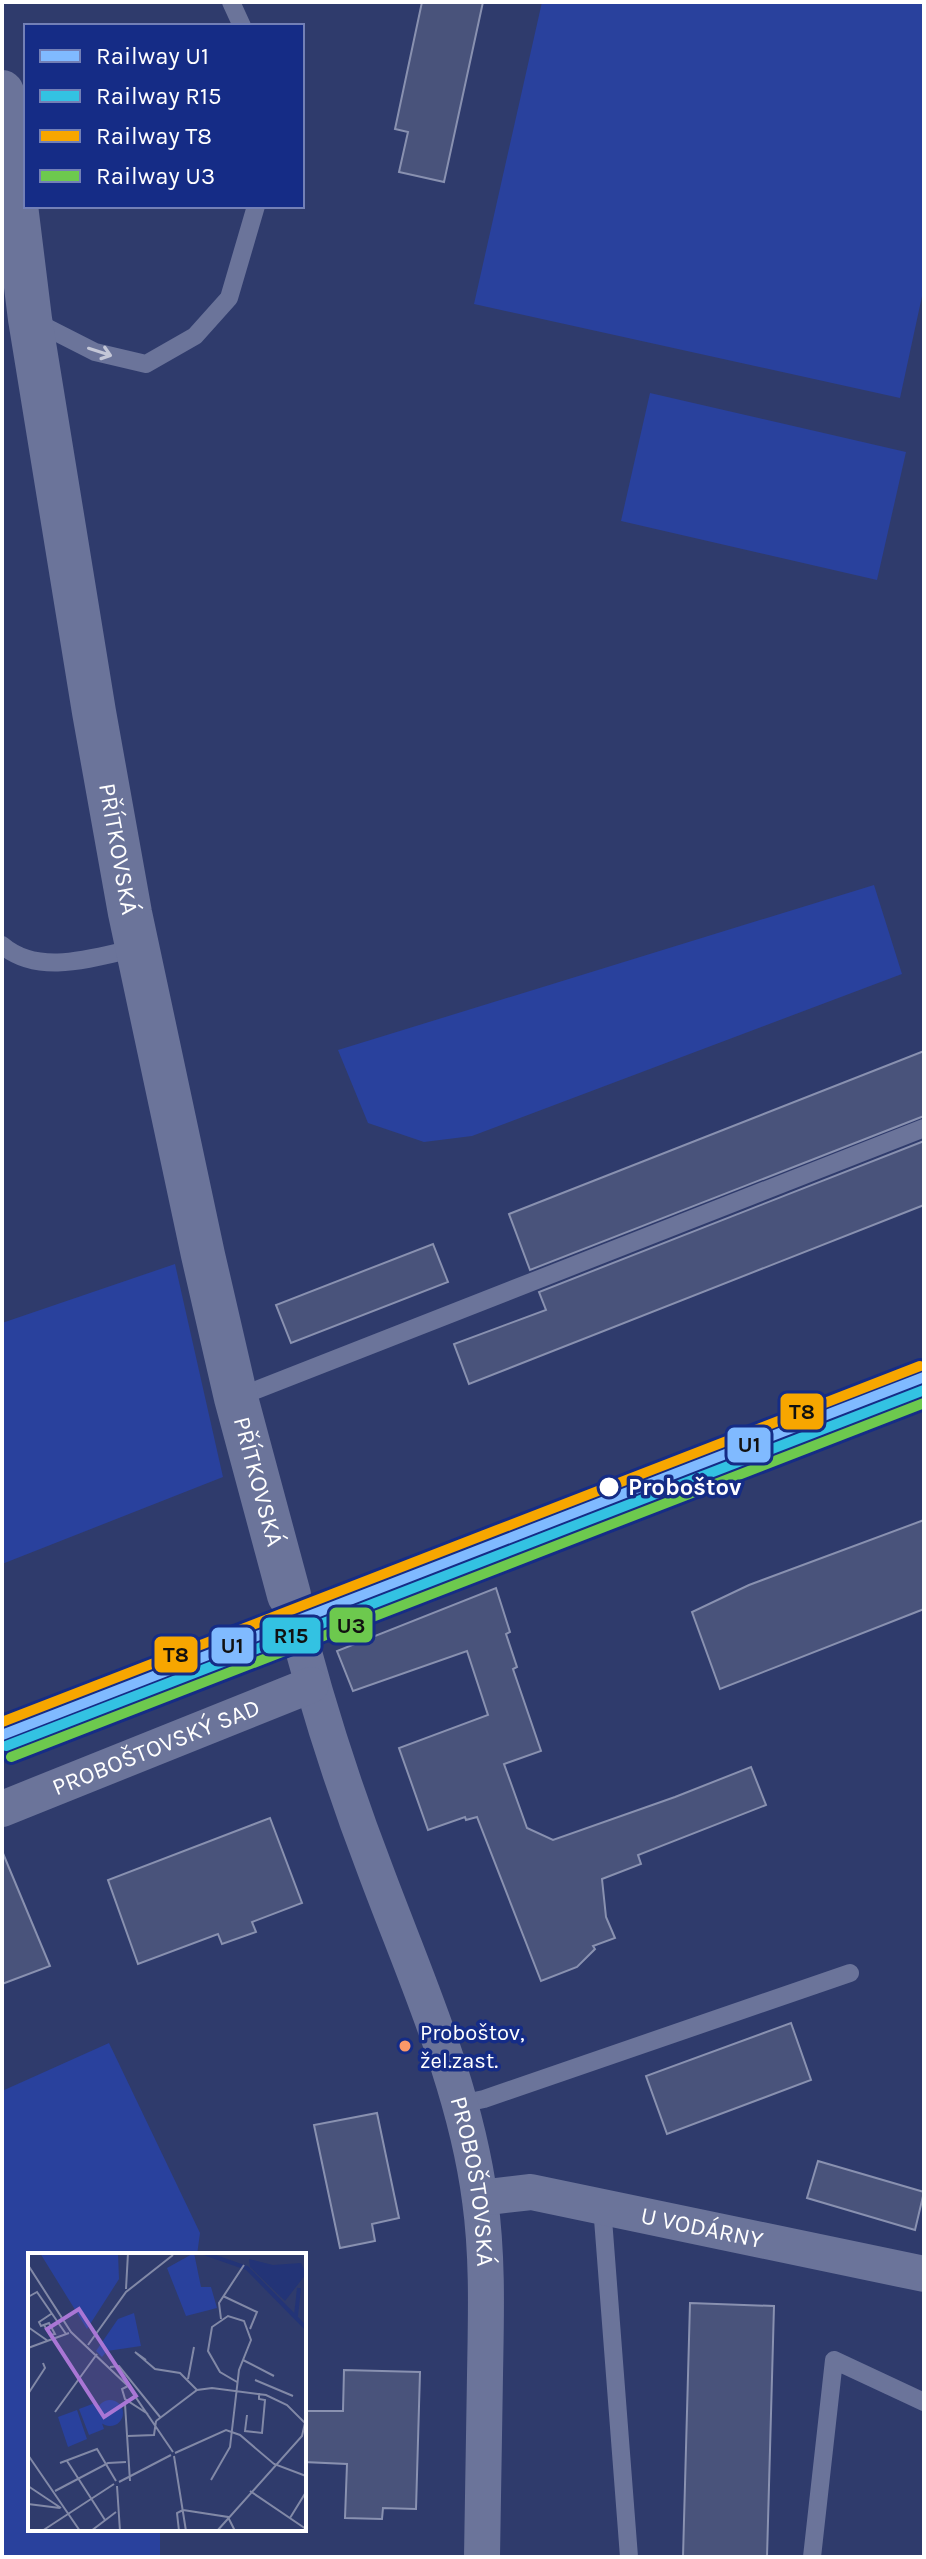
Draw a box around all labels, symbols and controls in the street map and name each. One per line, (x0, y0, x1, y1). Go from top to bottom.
legend (24, 24, 304, 208)
text: Railway U1 (96, 42, 209, 70)
text: Railway R15 (96, 82, 221, 110)
text: Railway T8 (96, 122, 212, 150)
text: Railway U3 (96, 162, 215, 190)
one-way arrow (87, 346, 112, 360)
street label: PŘÍTKOVSKÁ (93, 781, 145, 917)
line badge: T8 (779, 1392, 825, 1431)
text: T8 (789, 1399, 815, 1425)
street label: PŘÍTKOVSKÁ (228, 1414, 290, 1550)
line badge: U1 (726, 1426, 772, 1464)
text: U1 (737, 1432, 761, 1458)
place label: Proboštov (628, 1473, 742, 1501)
marker: Proboštov (597, 1475, 621, 1499)
line badge: U3 (328, 1606, 374, 1644)
text: U3 (337, 1613, 365, 1639)
line badge: R15 (261, 1616, 322, 1655)
text: R15 (274, 1623, 308, 1649)
line badge: U1 (210, 1626, 255, 1665)
text: U1 (220, 1633, 244, 1659)
line badge: T8 (153, 1635, 199, 1674)
text: T8 (163, 1642, 189, 1668)
street label: PROBOŠTOVSKÝ SAD (48, 1693, 264, 1801)
place label: Proboštov, žel.zast. (420, 2020, 525, 2074)
marker: Proboštov, žel.zast. (397, 2038, 413, 2054)
street label: PROBOŠTOVSKÁ (444, 2093, 500, 2267)
street label: U VODÁRNY (638, 2201, 766, 2254)
inset map (28, 2253, 306, 2531)

